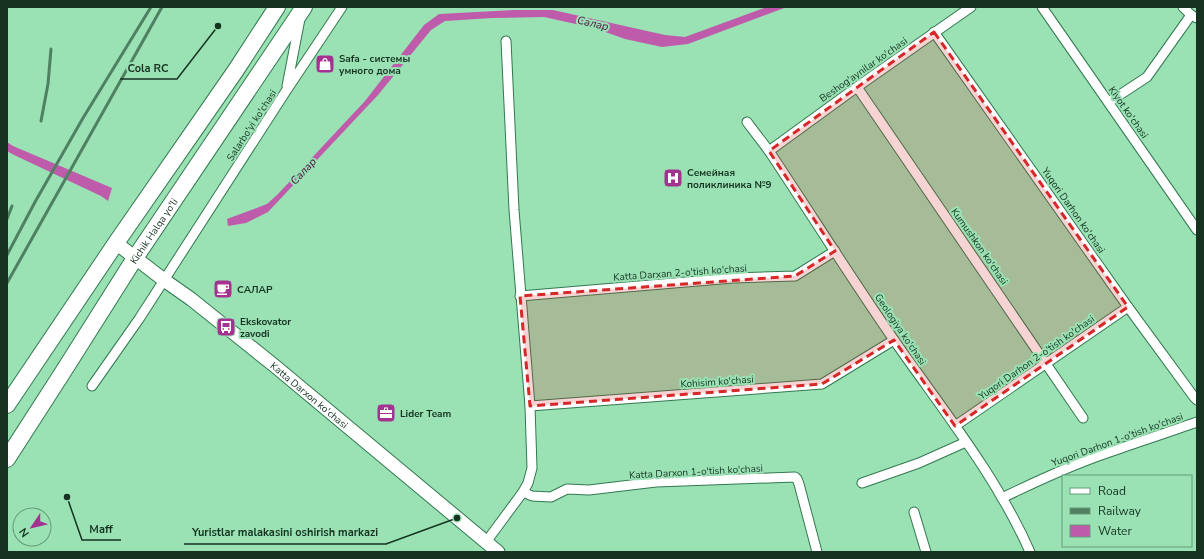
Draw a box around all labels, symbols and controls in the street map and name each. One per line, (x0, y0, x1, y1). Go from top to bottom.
water label: Салар (576, 13, 610, 34)
street label: Beshog'aynilar ko'chasi (817, 34, 910, 105)
place label: Safa - системы умного дома (339, 52, 410, 78)
shop icon: Safa - системы умного дома (314, 53, 336, 75)
callout: Cola RC (120, 56, 177, 79)
text: Cola RC (128, 61, 169, 76)
street label: Kiyot ko'chasi (1105, 84, 1151, 141)
street label: Salarbo'yi ko'chasi (224, 87, 280, 164)
water label: Салар (287, 155, 320, 188)
street label: Yuqori Darhon ko'chasi (1038, 164, 1108, 256)
place label: Семейная поликлиника №9 (687, 166, 772, 192)
hospital icon: Семейная поликлиника №9 (662, 167, 684, 189)
street label: Kichik Halqa yo'li (127, 196, 181, 267)
street label: Kumushkon ko'chasi (947, 205, 1011, 288)
street label: Katta Darxan 2-o'tish ko'chasi (613, 261, 747, 285)
cafe icon: САЛАР (212, 278, 234, 300)
place label: САЛАР (237, 283, 273, 297)
street label: Geologiya ko'chasi (871, 291, 929, 368)
street label: Yuqori Darhon 2-o'tish ko'chasi (975, 312, 1097, 404)
place label: Ekskovator zavodi (240, 315, 291, 341)
bus stop icon: Ekskovator zavodi (215, 316, 237, 338)
street label: Katta Darxon ko'chasi (267, 359, 351, 432)
street label: Kohisim ko'chasi (680, 372, 754, 392)
office icon: Lider Team (375, 402, 397, 424)
place label: Lider Team (400, 407, 452, 421)
street label: Yuqori Darhon 1-o'tish ko'chasi (1049, 410, 1185, 471)
street label: Katta Darxon 1-o'tish ko'chasi (629, 462, 763, 482)
legend (1062, 475, 1192, 547)
text: Road (1098, 483, 1126, 499)
text: Railway (1098, 503, 1142, 519)
north arrow (12, 507, 52, 547)
callout: Maff (82, 517, 121, 540)
callout: Yuristlar malakasini oshirish markazi (184, 521, 386, 544)
text: Maff (89, 522, 114, 537)
text: Water (1098, 523, 1132, 539)
text: N (16, 525, 33, 540)
text: Yuristlar malakasini oshirish markazi (191, 525, 378, 540)

